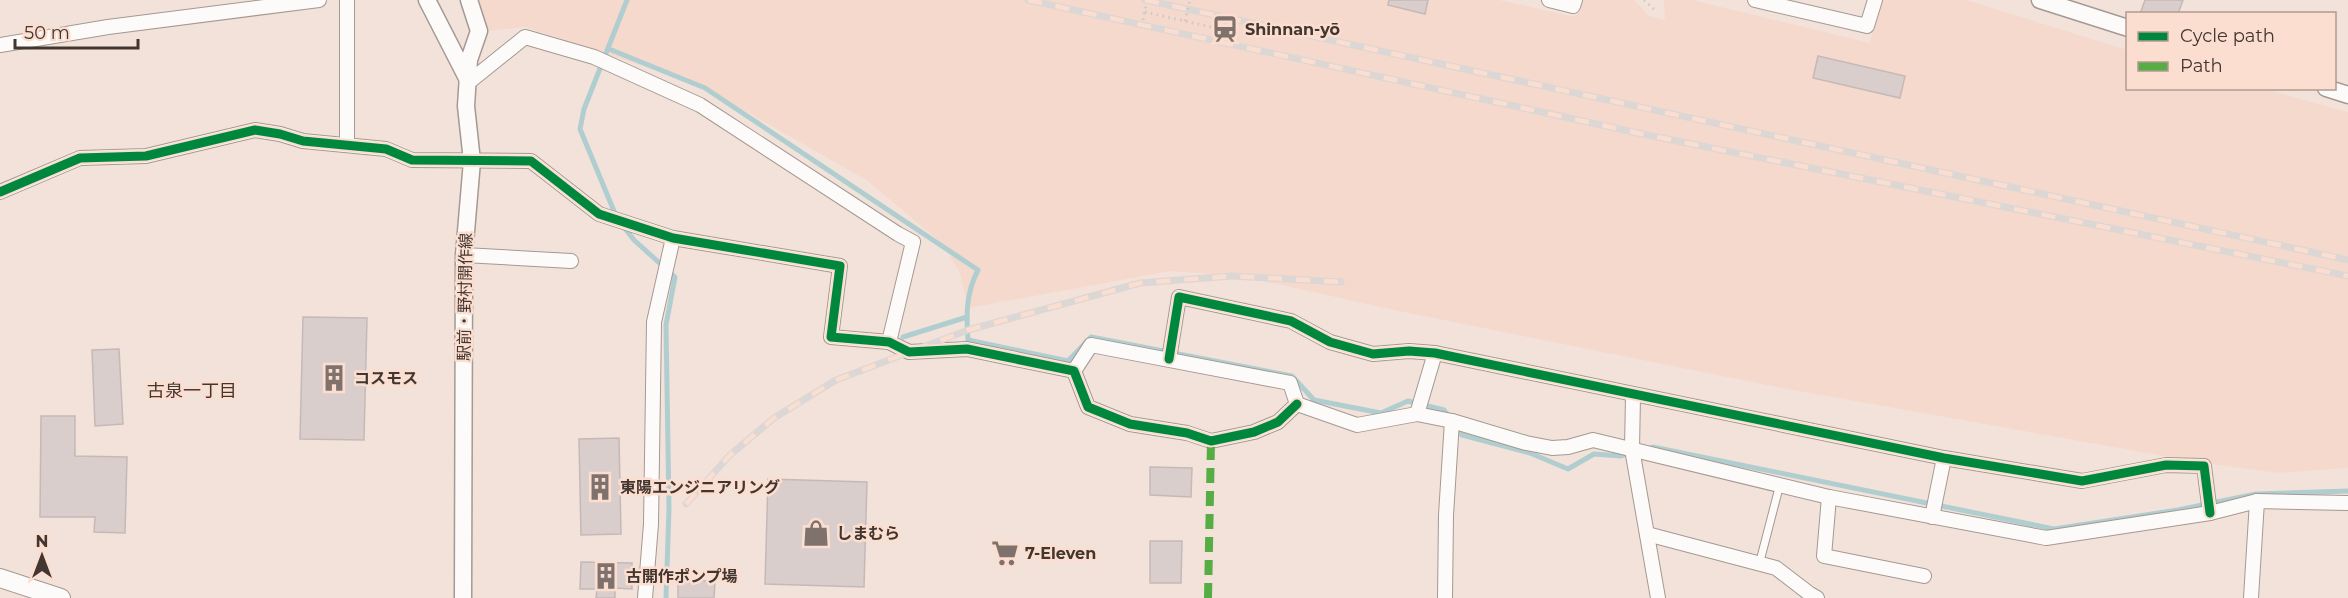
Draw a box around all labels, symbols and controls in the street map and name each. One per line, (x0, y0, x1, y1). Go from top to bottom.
scale bar (15, 12, 138, 50)
legend (2126, 12, 2336, 90)
station icon: Shinnan-yō (1210, 14, 1240, 44)
place label: Shinnan-yō (1245, 20, 1340, 39)
text: 50 m (24, 22, 70, 44)
text: Cycle path (2180, 25, 2275, 47)
text: Path (2180, 55, 2223, 77)
street label: 駅前・野村開作線 (454, 233, 476, 361)
building icon: コスモス (319, 363, 349, 393)
place label: コスモス (354, 369, 418, 388)
district label: 古泉一丁目 (147, 380, 237, 402)
building icon: 東陽エンジニアリング (585, 472, 615, 502)
place label: 東陽エンジニアリング (620, 478, 780, 497)
shop icon: しまむら (801, 518, 831, 548)
place label: しまむら (836, 524, 900, 543)
north arrow (12, 526, 72, 586)
text: N (36, 532, 48, 551)
supermarket icon: 7-Eleven (990, 538, 1020, 568)
place label: 7-Eleven (1025, 544, 1096, 563)
building icon: 古開作ポンプ場 (591, 561, 621, 591)
place label: 古開作ポンプ場 (626, 567, 738, 586)

